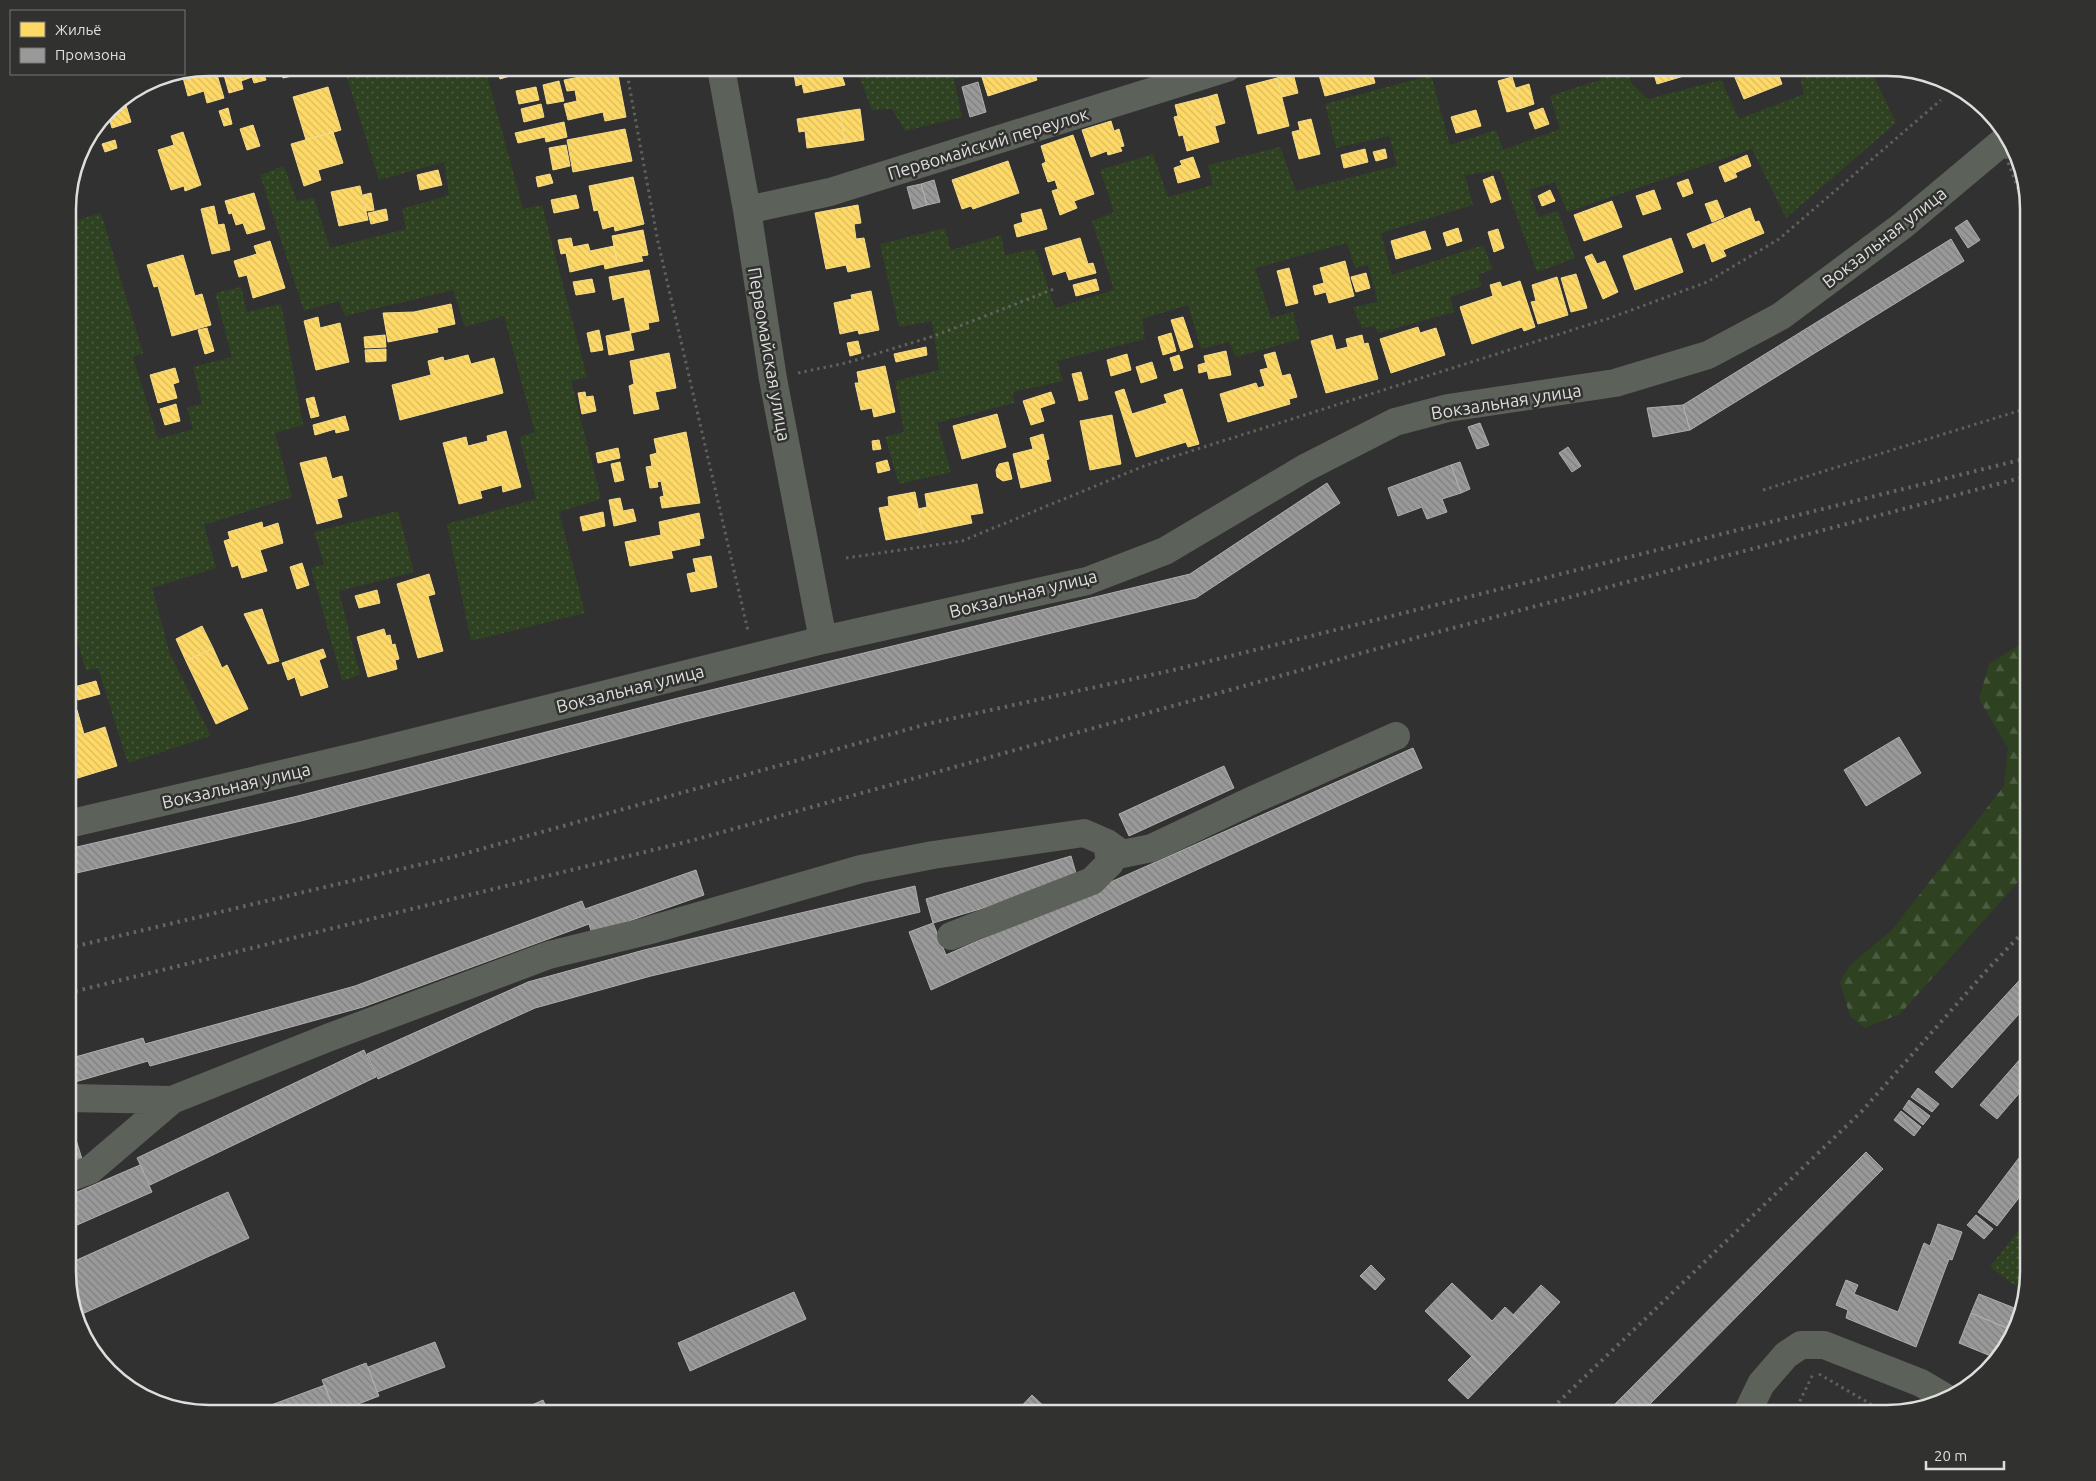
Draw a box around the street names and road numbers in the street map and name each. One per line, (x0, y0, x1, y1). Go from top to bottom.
street label: Первомайский переулок (885, 103, 1091, 183)
street label: Вокзальная улица (1818, 182, 1950, 292)
street label: Первомайская улица (745, 265, 795, 443)
street label: Вокзальная улица (1429, 379, 1583, 423)
street label: Вокзальная улица (947, 565, 1099, 621)
street label: Вокзальная улица (554, 660, 706, 716)
street label: Вокзальная улица (160, 758, 312, 812)

